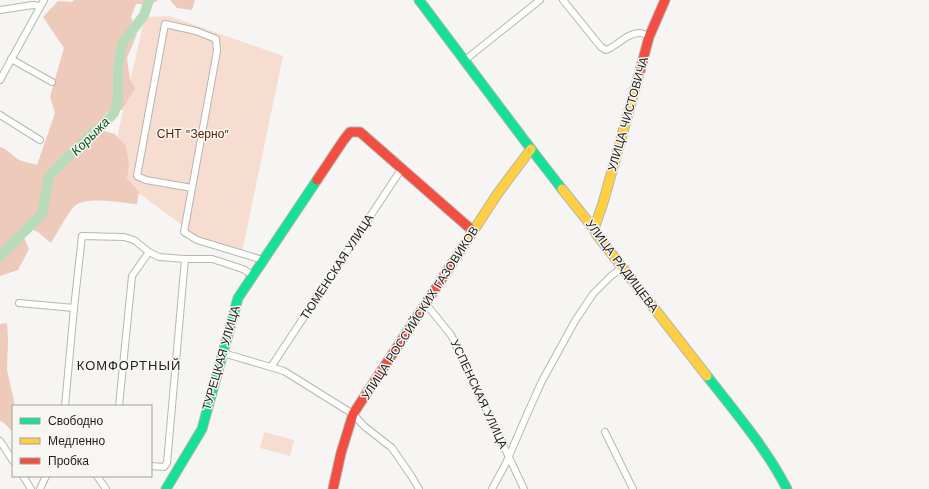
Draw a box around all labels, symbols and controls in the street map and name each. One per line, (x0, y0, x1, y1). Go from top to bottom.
street label: УЛИЦА ЧИСТОВИЧА (605, 55, 651, 173)
water label: Корыжа (68, 114, 113, 159)
park label: СНТ "Зерно" (157, 127, 229, 141)
street label: ТЮМЕНСКАЯ УЛИЦА (298, 212, 376, 322)
street label: УЛИЦА РАДИЩЕВА (583, 217, 661, 315)
street label: УЛИЦА РОССИЙСКИХ ГАЗОВИКОВ (358, 223, 481, 402)
street label: ТУРЕЦКАЯ УЛИЦА (199, 304, 243, 412)
street label: УСПЕНСКАЯ УЛИЦА (448, 337, 510, 451)
district label: КОМФОРТНЫЙ (77, 358, 181, 373)
legend (12, 405, 152, 477)
text: Свободно (48, 414, 103, 428)
text: Медленно (48, 434, 105, 448)
text: Пробка (48, 454, 89, 468)

